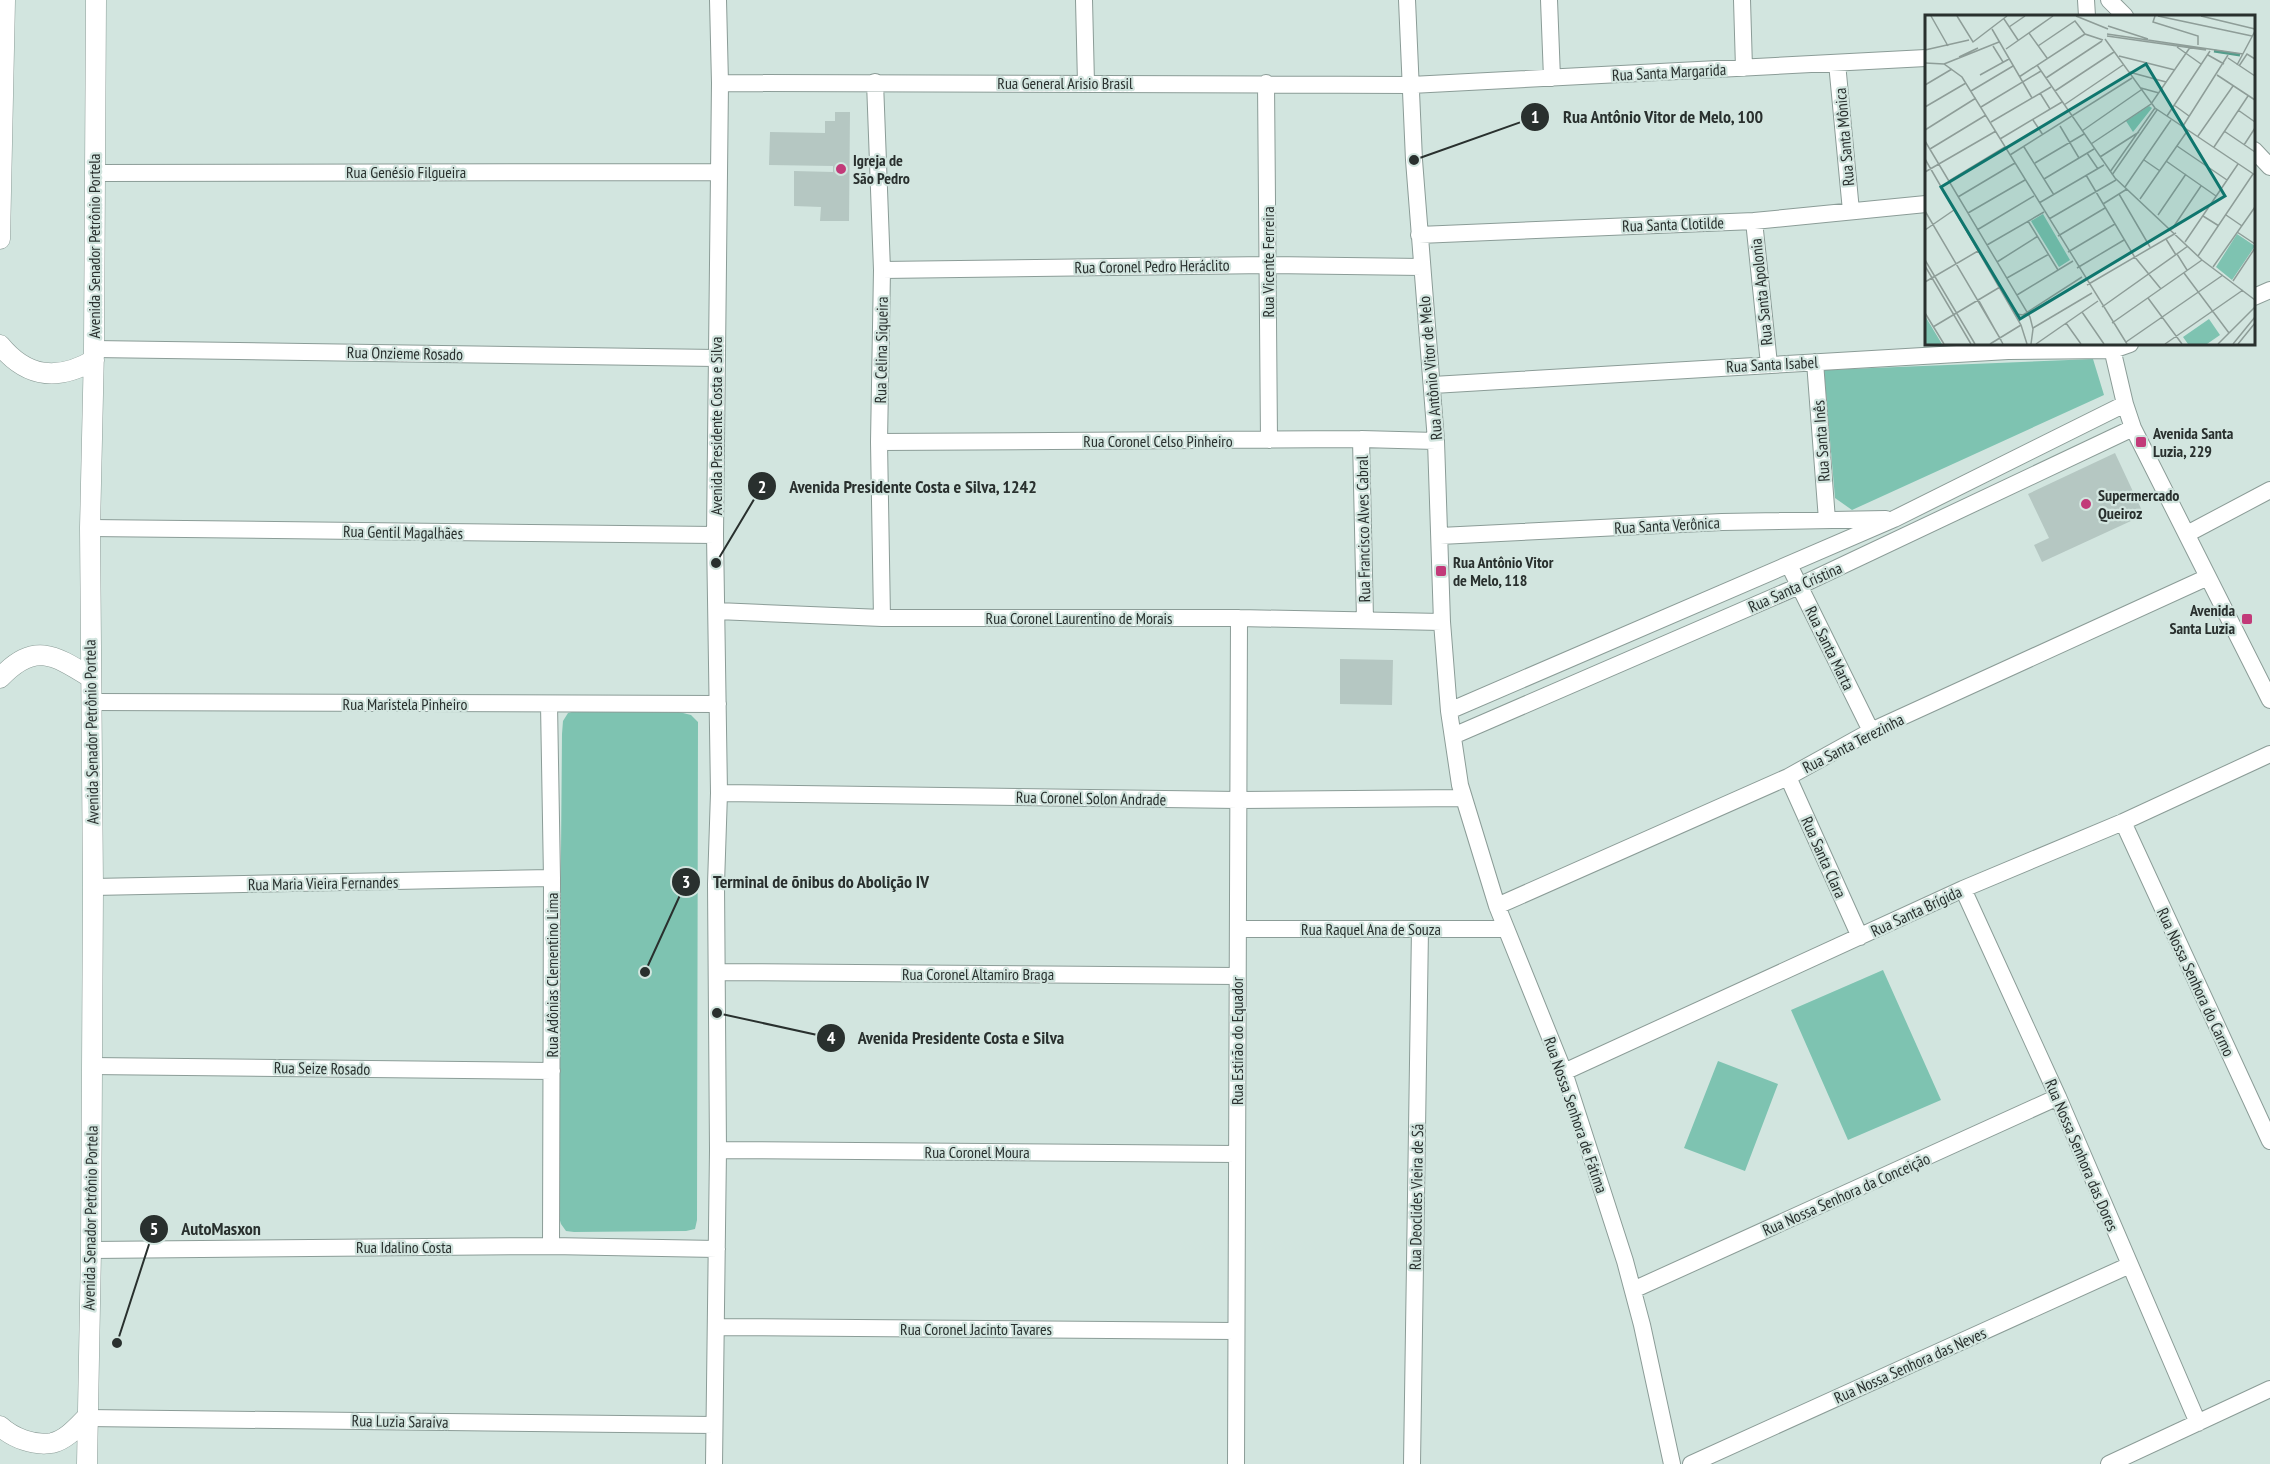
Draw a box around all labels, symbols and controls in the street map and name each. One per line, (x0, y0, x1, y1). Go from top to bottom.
inset map (1925, 15, 2255, 345)
street label: Rua Santa Margarida (1611, 59, 1727, 85)
street label: Rua General Arisio Brasil (997, 73, 1133, 93)
street label: Rua Santa Mônica (1830, 87, 1858, 187)
callout: Rua Antônio Vitor de Melo, 100 (1520, 99, 1776, 135)
text: 1 (1531, 105, 1539, 128)
text: Rua Antônio Vitor de Melo, 100 (1563, 105, 1763, 128)
place label: Igreja de São Pedro (853, 150, 910, 188)
street label: Avenida Senador Petrônio Portela (84, 154, 104, 338)
street label: Rua Genésio Filgueira (346, 162, 466, 182)
marker: Igreja de São Pedro (834, 162, 848, 176)
street label: Rua Vicente Ferreira (1258, 206, 1278, 318)
street label: Rua Santa Clotilde (1622, 212, 1724, 236)
street label: Rua Santa Apolonia (1745, 238, 1777, 346)
street label: Rua Coronel Pedro Heráclito (1074, 255, 1230, 277)
street label: Rua Antônio Vitor de Melo (1414, 295, 1446, 441)
street label: Rua Celina Siqueira (870, 296, 892, 404)
street label: Avenida Presidente Costa e Silva (706, 337, 726, 515)
street label: Rua Onzieme Rosado (347, 342, 463, 364)
street label: Rua Santa Isabel (1726, 352, 1819, 376)
street label: Rua Santa Inês (1808, 400, 1834, 482)
place label: Avenida Santa Luzia, 229 (2152, 423, 2234, 461)
street label: Rua Coronel Celso Pinheiro (1083, 431, 1233, 451)
marker: Avenida Santa Luzia, 229 (2134, 435, 2148, 449)
street label: Rua Francisco Alves Cabral (1352, 455, 1374, 602)
callout: Avenida Presidente Costa e Silva, 1242 (747, 468, 1049, 504)
text: 2 (758, 475, 766, 498)
text: Avenida Presidente Costa e Silva, 1242 (788, 475, 1037, 498)
place label: Supermercado Queiroz (2098, 485, 2179, 523)
marker: Supermercado Queiroz (2079, 497, 2093, 511)
street label: Rua Santa Verônica (1614, 512, 1720, 538)
street label: Rua Gentil Magalhães (343, 521, 463, 543)
place label: Rua Antônio Vitor de Melo, 118 (1453, 552, 1554, 590)
street label: Rua Santa Cristina (1745, 557, 1845, 617)
marker: Rua Antônio Vitor de Melo, 118 (1434, 564, 1448, 578)
place label: Avenida Santa Luzia (2169, 600, 2235, 638)
street label: Rua Santa Marta (1801, 603, 1859, 693)
street label: Rua Coronel Laurentino de Morais (986, 608, 1172, 628)
marker: Avenida Santa Luzia (2240, 612, 2254, 626)
street label: Avenida Senador Petrônio Portela (79, 639, 103, 825)
street label: Rua Maristela Pinheiro (343, 694, 467, 714)
street label: Rua Santa Terezinha (1799, 709, 1907, 777)
street label: Rua Coronel Solon Andrade (1016, 787, 1166, 809)
street label: Rua Santa Clara (1797, 813, 1851, 901)
callout: Terminal de õnibus do Abolição IV (671, 864, 941, 900)
text: 3 (682, 870, 690, 893)
text: Terminal de õnibus do Abolição IV (713, 870, 930, 893)
street label: Rua Maria Vieira Fernandes (248, 872, 398, 894)
street label: Rua Santa Brígida (1867, 881, 1965, 941)
street label: Rua Adônias Clementino Lima (542, 893, 562, 1057)
street label: Rua Nossa Senhora do Carmo (2153, 905, 2239, 1060)
street label: Rua Raquel Ana de Souza (1301, 919, 1441, 939)
street label: Rua Coronel Altamiro Braga (902, 964, 1054, 984)
street label: Rua Estirão do Equador (1227, 976, 1247, 1105)
callout: Avenida Presidente Costa e Silva (816, 1020, 1077, 1056)
text: 4 (827, 1026, 836, 1049)
text: Avenida Presidente Costa e Silva (857, 1026, 1064, 1049)
street label: Rua Nossa Senhora de Fátima (1540, 1034, 1612, 1196)
street label: Rua Seize Rosado (274, 1057, 371, 1079)
street label: Rua Nossa Senhora das Dores (2041, 1076, 2123, 1234)
street label: Rua Deoclides Vieira de Sá (1405, 1124, 1427, 1270)
street label: Avenida Senador Petrônio Portela (78, 1125, 102, 1311)
street label: Rua Coronel Moura (924, 1142, 1030, 1162)
street label: Rua Nossa Senhora da Conceição (1759, 1148, 1933, 1240)
callout: AutoMasxon (139, 1211, 272, 1247)
text: 5 (150, 1217, 158, 1240)
text: AutoMasxon (180, 1217, 261, 1240)
street label: Rua Idalino Costa (356, 1237, 452, 1257)
street label: Rua Coronel Jacinto Tavares (900, 1319, 1052, 1339)
street label: Rua Nossa Senhora das Neves (1831, 1322, 1989, 1408)
street label: Rua Luzia Saraiva (351, 1410, 449, 1432)

